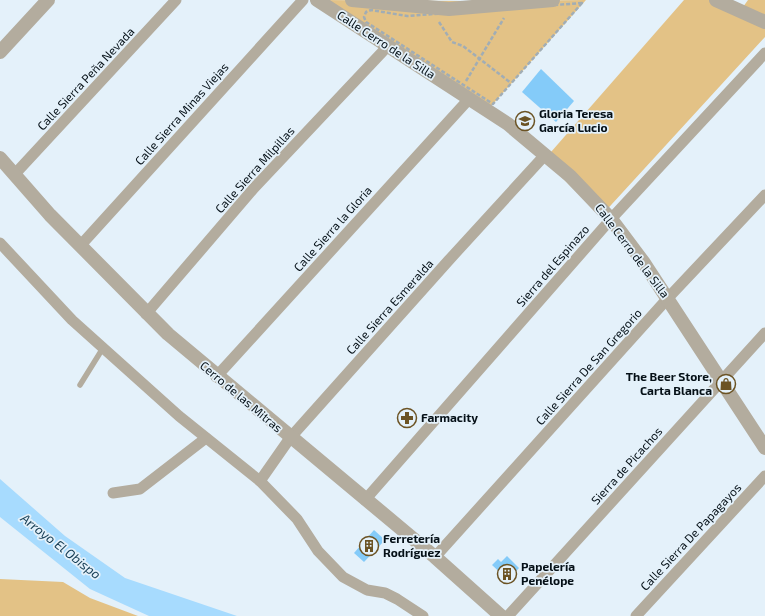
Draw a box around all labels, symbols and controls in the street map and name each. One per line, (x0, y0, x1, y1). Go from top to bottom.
street label: Calle Cerro de la Silla (335, 7, 438, 81)
street label: Calle Sierra Peña Nevada (34, 24, 137, 133)
street label: Calle Sierra Minas Viejas (132, 59, 232, 168)
place label: Gloria Teresa García Lucio (539, 106, 613, 134)
school or university icon: Gloria Teresa García Lucio (514, 110, 536, 132)
street label: Calle Sierra Milpillas (212, 123, 297, 215)
street label: Calle Sierra la Gloria (290, 183, 374, 274)
street label: Calle Cerro de la Silla (593, 201, 673, 300)
street label: Sierra del Espinazo (513, 222, 592, 309)
street label: Calle Sierra Esmeralda (343, 256, 436, 357)
street label: Calle Sierra De San Gregorio (532, 305, 644, 427)
street label: Cerro de las Mitras (198, 358, 285, 435)
place label: The Beer Store, Carta Blanca (626, 369, 712, 397)
shop icon: The Beer Store, Carta Blanca (715, 373, 737, 395)
pharmacy icon: Farmacity (396, 407, 418, 429)
place label: Farmacity (421, 410, 478, 425)
street label: Sierra de Picachos (588, 424, 665, 507)
street label: Calle Sierra De Papagayos (637, 480, 744, 593)
water label: Arroyo El Obispo (17, 509, 104, 582)
place label: Ferretería Rodríguez (383, 531, 441, 559)
building icon: Ferretería Rodríguez (358, 535, 380, 557)
place label: Papelería Penélope (521, 559, 575, 587)
building icon: Papelería Penélope (496, 563, 518, 585)

